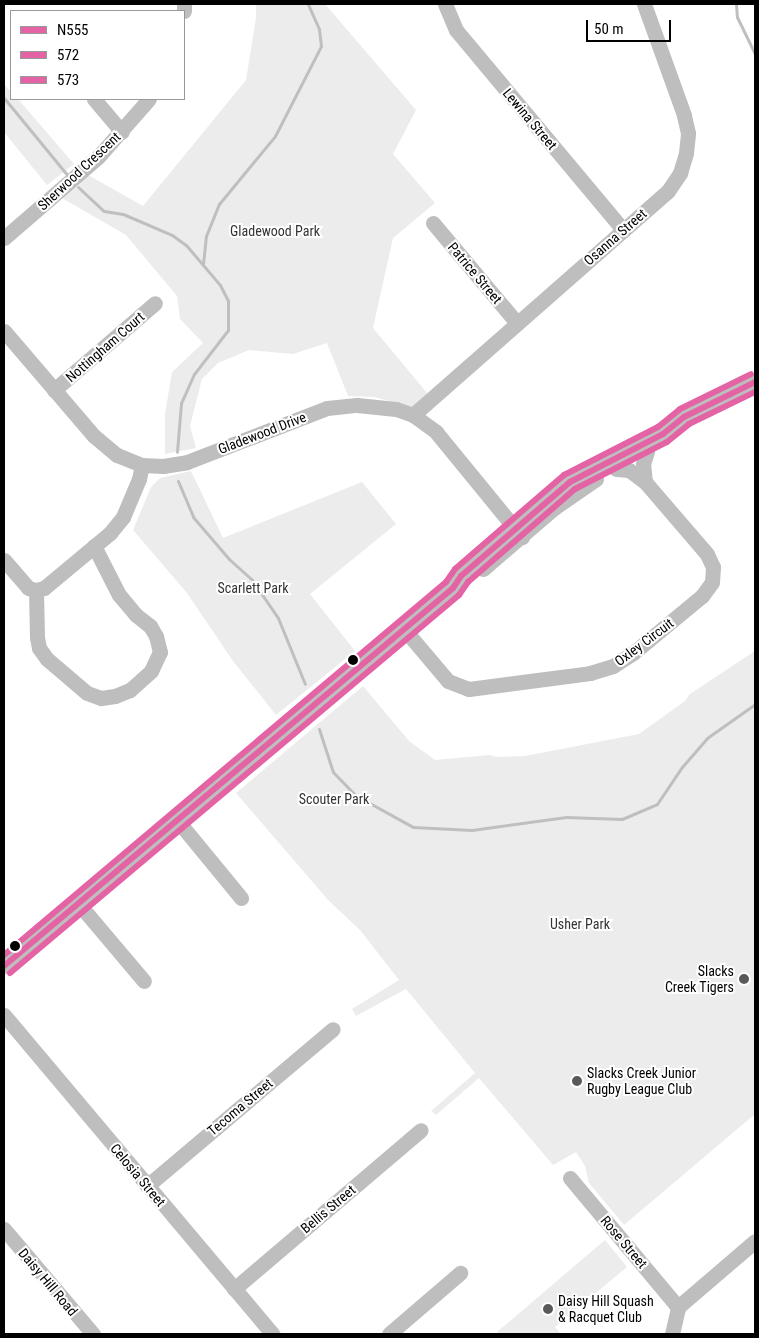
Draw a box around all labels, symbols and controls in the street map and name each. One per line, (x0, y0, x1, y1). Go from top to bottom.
legend (10, 10, 185, 100)
scale bar (589, 10, 674, 42)
text: 50 m (594, 20, 624, 38)
text: N555 (57, 21, 89, 39)
text: 572 (57, 46, 79, 64)
text: 573 (57, 71, 79, 89)
street label: Lewina Street (499, 85, 561, 153)
street label: Sherwood Crescent (34, 128, 124, 214)
street label: Osanna Street (580, 205, 650, 269)
park label: Gladewood Park (230, 223, 320, 239)
street label: Patrice Street (444, 239, 506, 307)
street label: Nottingham Court (62, 308, 148, 386)
street label: Gladewood Drive (216, 409, 308, 457)
park label: Scarlett Park (218, 580, 288, 596)
street label: Oxley Circuit (611, 614, 677, 670)
unlabelled marker (348, 655, 358, 665)
park label: Scouter Park (299, 791, 369, 807)
park label: Usher Park (550, 916, 610, 932)
unlabelled marker (10, 941, 20, 951)
place label: Slacks Creek Tigers (665, 963, 734, 996)
marker: Slacks Creek Tigers (738, 973, 750, 985)
place label: Slacks Creek Junior Rugby League Club (587, 1065, 696, 1098)
street label: Tecoma Street (204, 1075, 276, 1139)
marker: Slacks Creek Junior Rugby League Club (571, 1075, 583, 1087)
street label: Celosia Street (107, 1140, 169, 1210)
street label: Bellis Street (297, 1181, 359, 1237)
street label: Rose Street (597, 1212, 651, 1272)
street label: Daisy Hill Road (15, 1245, 81, 1319)
place label: Daisy Hill Squash & Racquet Club (558, 1293, 654, 1325)
marker: Daisy Hill Squash & Racquet Club (542, 1303, 554, 1315)

